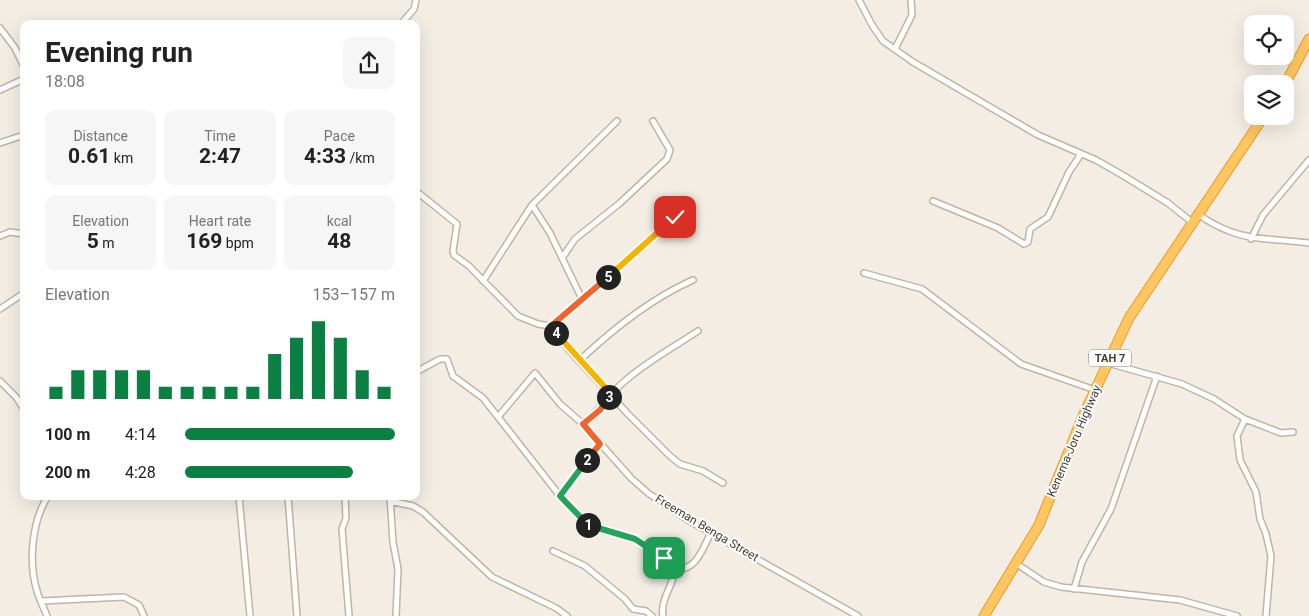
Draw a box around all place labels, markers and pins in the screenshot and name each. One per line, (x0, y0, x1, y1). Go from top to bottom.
pin (654, 196, 696, 238)
pin: 5 (596, 264, 620, 290)
pin: 4 (544, 320, 568, 346)
pin: 3 (596, 384, 622, 410)
pin: 2 (574, 448, 600, 472)
pin: 1 (576, 512, 600, 538)
pin (643, 537, 685, 579)

